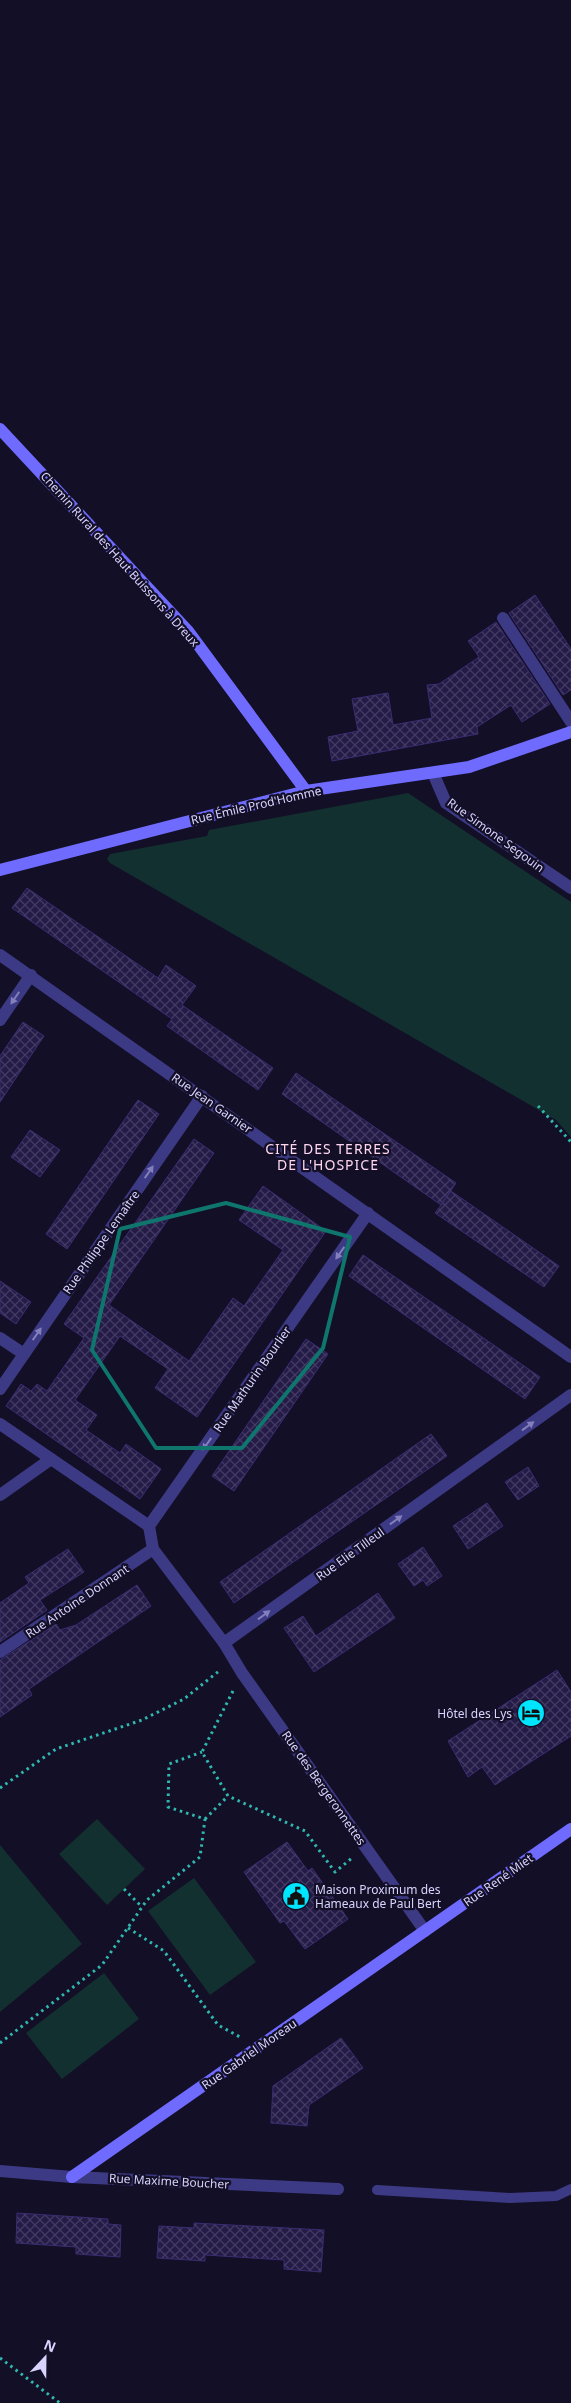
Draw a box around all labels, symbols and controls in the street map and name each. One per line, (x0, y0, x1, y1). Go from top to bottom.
street label: Chemin Rural des Haut Buissons à Dreux (37, 468, 204, 651)
street label: Rue Émile Prod'Homme (189, 782, 323, 828)
street label: Rue Simone Segouin (444, 794, 548, 876)
one-way arrow (10, 991, 20, 1004)
street label: Rue Jean Garnier (168, 1069, 256, 1137)
district label: CITÉ DES TERRES DE L'HOSPICE (265, 1139, 391, 1174)
one-way arrow (144, 1165, 154, 1178)
street label: Rue Philippe Lemaître (59, 1186, 143, 1297)
one-way arrow (335, 1246, 345, 1260)
street label: Rue Mathurin Bourlier (209, 1323, 295, 1435)
one-way arrow (32, 1327, 42, 1341)
one-way arrow (521, 1421, 535, 1431)
one-way arrow (202, 1437, 212, 1451)
one-way arrow (389, 1515, 403, 1525)
street label: Rue Elie Tilleul (312, 1523, 388, 1585)
street label: Rue Antoine Donnant (22, 1560, 133, 1642)
one-way arrow (257, 1610, 271, 1620)
hotel icon: Hôtel des Lys (516, 1698, 546, 1728)
place label: Hôtel des Lys (437, 1705, 512, 1722)
street label: Rue des Bergeronnettes (278, 1727, 370, 1849)
street label: Rue René Miet (460, 1849, 537, 1910)
public building icon: Maison Proximum des Hameaux de Paul Bert (281, 1881, 311, 1911)
place label: Maison Proximum des Hameaux de Paul Bert (315, 1881, 442, 1912)
street label: Rue Gabriel Moreau (198, 2015, 300, 2093)
street label: Rue Maxime Boucher (108, 2169, 230, 2193)
north arrow (20, 2333, 70, 2383)
text: N (41, 2335, 59, 2356)

